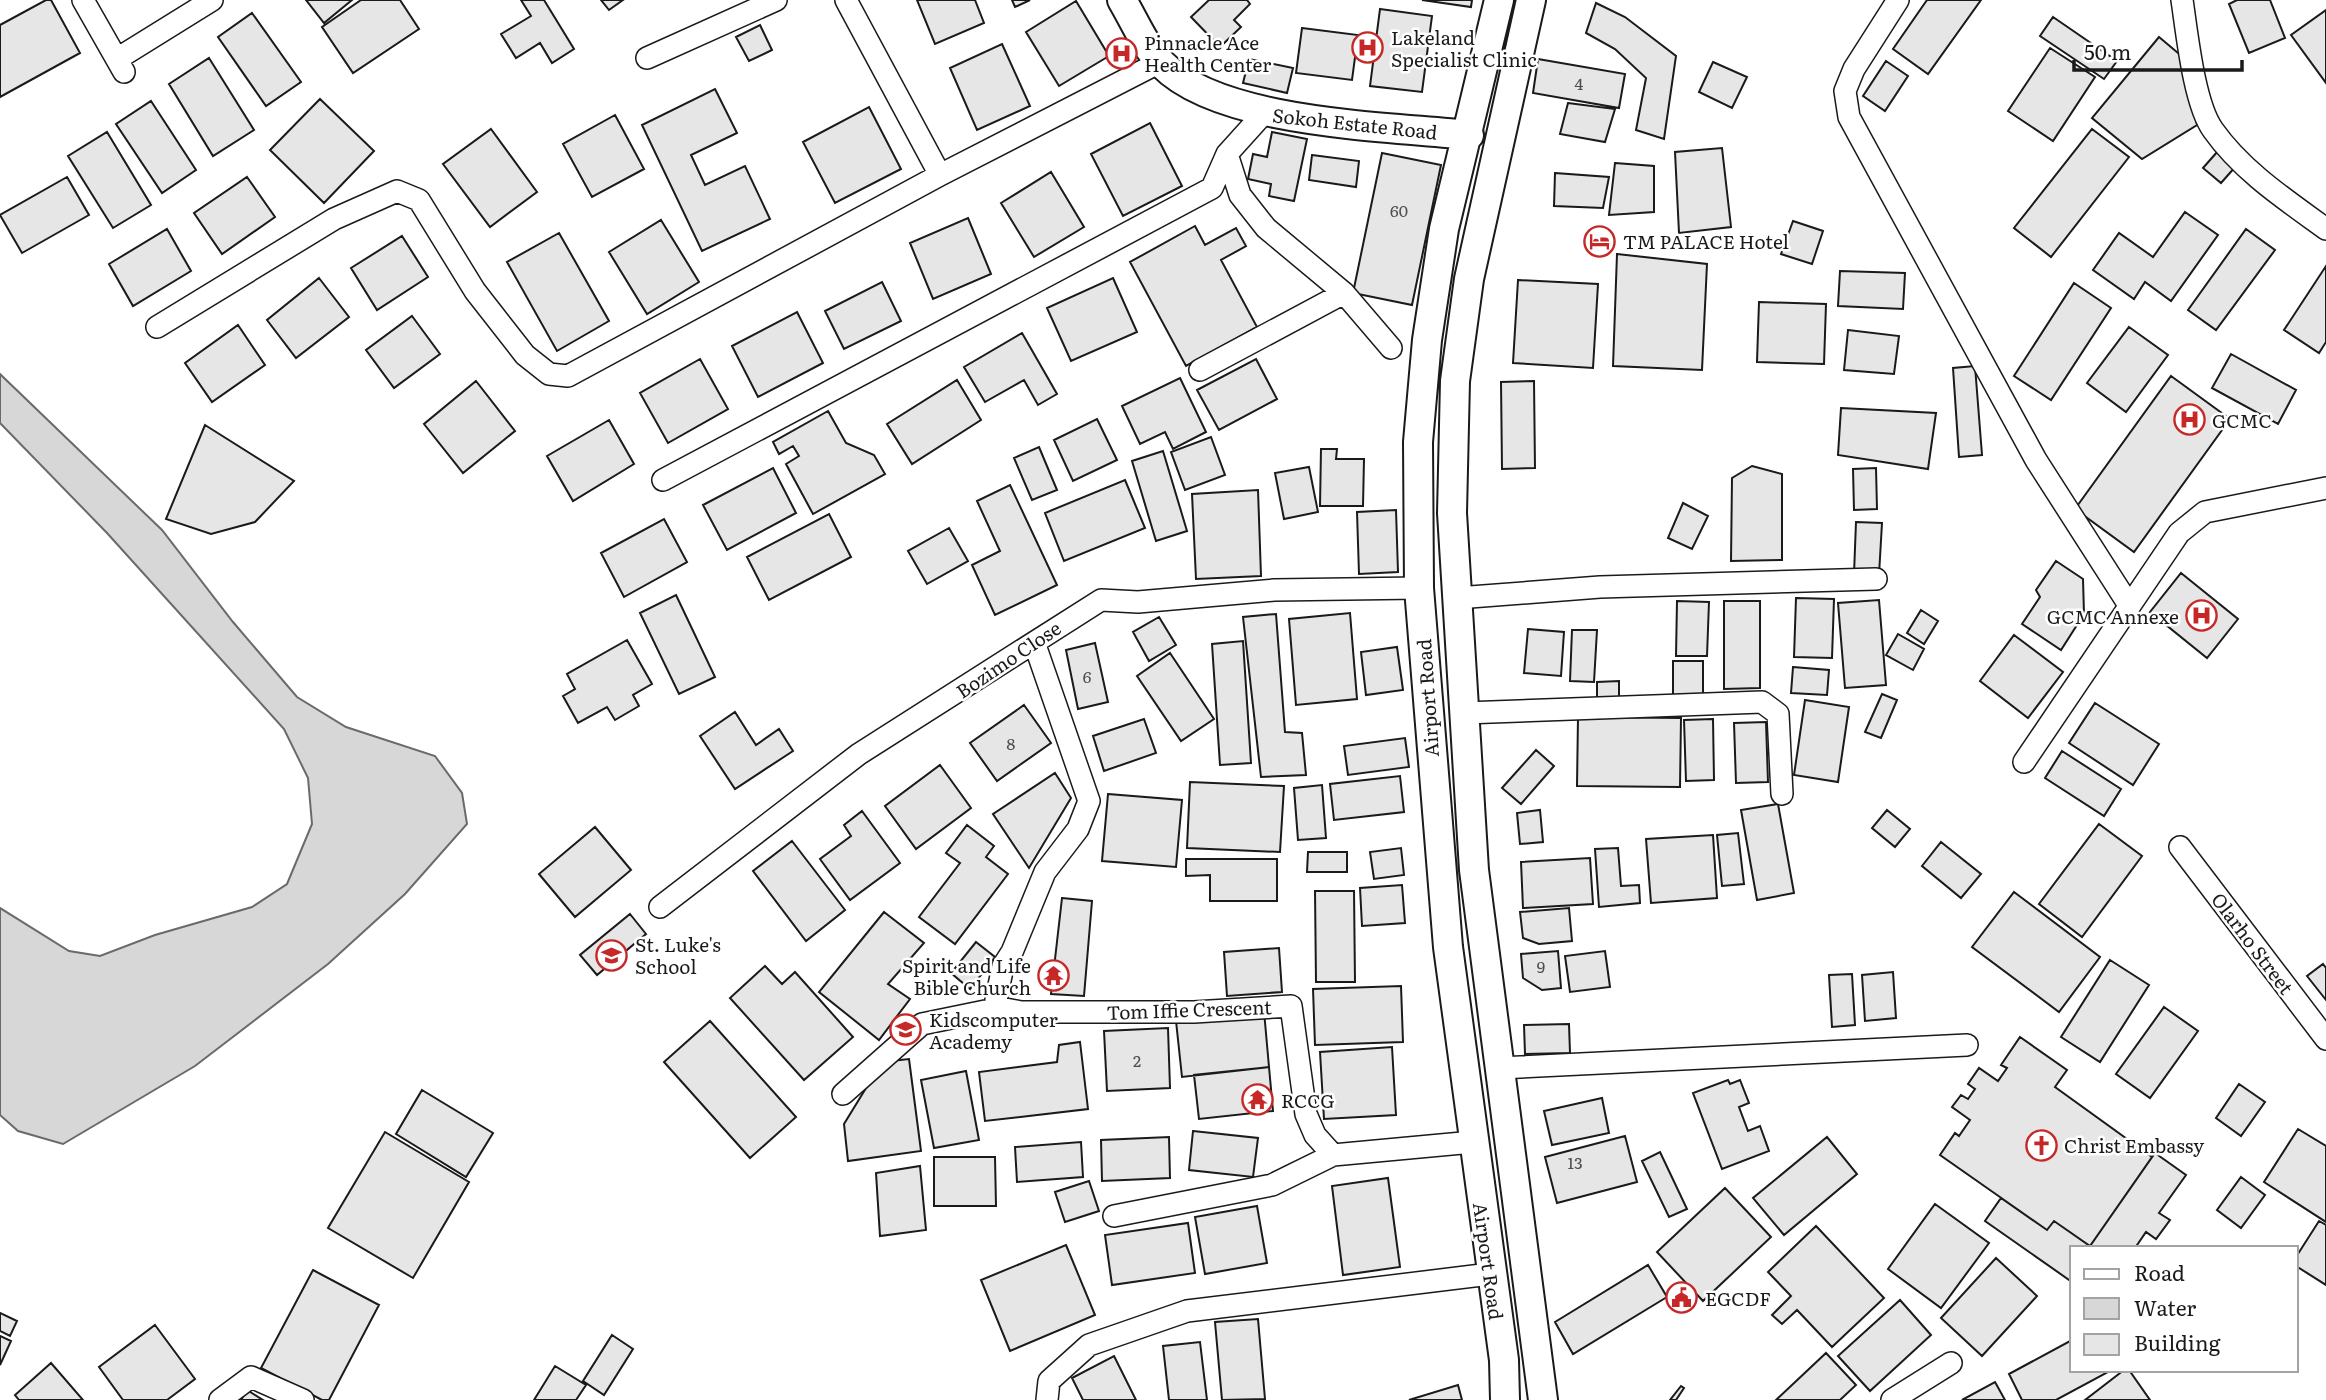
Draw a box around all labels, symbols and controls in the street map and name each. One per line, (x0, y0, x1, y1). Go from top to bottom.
place label: Lakeland Specialist Clinic (1391, 23, 1537, 73)
place label: Pinnacle Ace Health Center (1144, 28, 1271, 78)
scale bar (2074, 28, 2242, 72)
hospital icon: Lakeland Specialist Clinic (1351, 31, 1385, 65)
text: 50 m (2084, 35, 2131, 66)
hospital icon: Pinnacle Ace Health Center (1104, 36, 1138, 70)
house number: 4 (1575, 71, 1584, 95)
street label: Sokoh Estate Road (1271, 100, 1439, 146)
house number: 60 (1390, 198, 1408, 222)
hotel icon: TM PALACE Hotel (1583, 224, 1617, 258)
place label: TM PALACE Hotel (1623, 227, 1789, 255)
hospital icon: GCMC (2172, 403, 2206, 437)
place label: GCMC (2212, 406, 2272, 434)
hospital icon: GCMC Annexe (2185, 599, 2219, 633)
place label: GCMC Annexe (2047, 602, 2179, 630)
street label: Bozimo Close (950, 614, 1066, 704)
street label: Airport Road (1409, 638, 1445, 758)
house number: 6 (1083, 664, 1092, 688)
house number: 8 (1007, 731, 1016, 755)
street label: Olarho Street (2205, 886, 2301, 1000)
place label: St. Luke's School (635, 930, 721, 980)
school or university icon: St. Luke's School (595, 938, 629, 972)
place label: Spirit and Life Bible Church (902, 951, 1031, 1001)
house number: 9 (1537, 954, 1545, 978)
temple icon: Spirit and Life Bible Church (1037, 959, 1071, 993)
street label: Tom Iffie Crescent (1106, 992, 1272, 1026)
place label: Kidscomputer Academy (929, 1005, 1058, 1055)
school or university icon: Kidscomputer Academy (889, 1013, 923, 1047)
house number: 2 (1133, 1048, 1141, 1072)
temple icon: RCCG (1241, 1083, 1275, 1117)
place label: RCCG (1281, 1086, 1335, 1114)
church icon: Christ Embassy (2024, 1128, 2058, 1162)
place label: Christ Embassy (2064, 1131, 2204, 1159)
house number: 13 (1567, 1150, 1583, 1174)
street label: Airport Road (1467, 1200, 1511, 1322)
legend (2070, 1246, 2298, 1372)
text: Road (2134, 1256, 2185, 1287)
public building icon: EGCDF (1665, 1281, 1699, 1315)
place label: EGCDF (1705, 1284, 1771, 1312)
text: Water (2134, 1291, 2196, 1322)
text: Building (2134, 1326, 2221, 1357)

